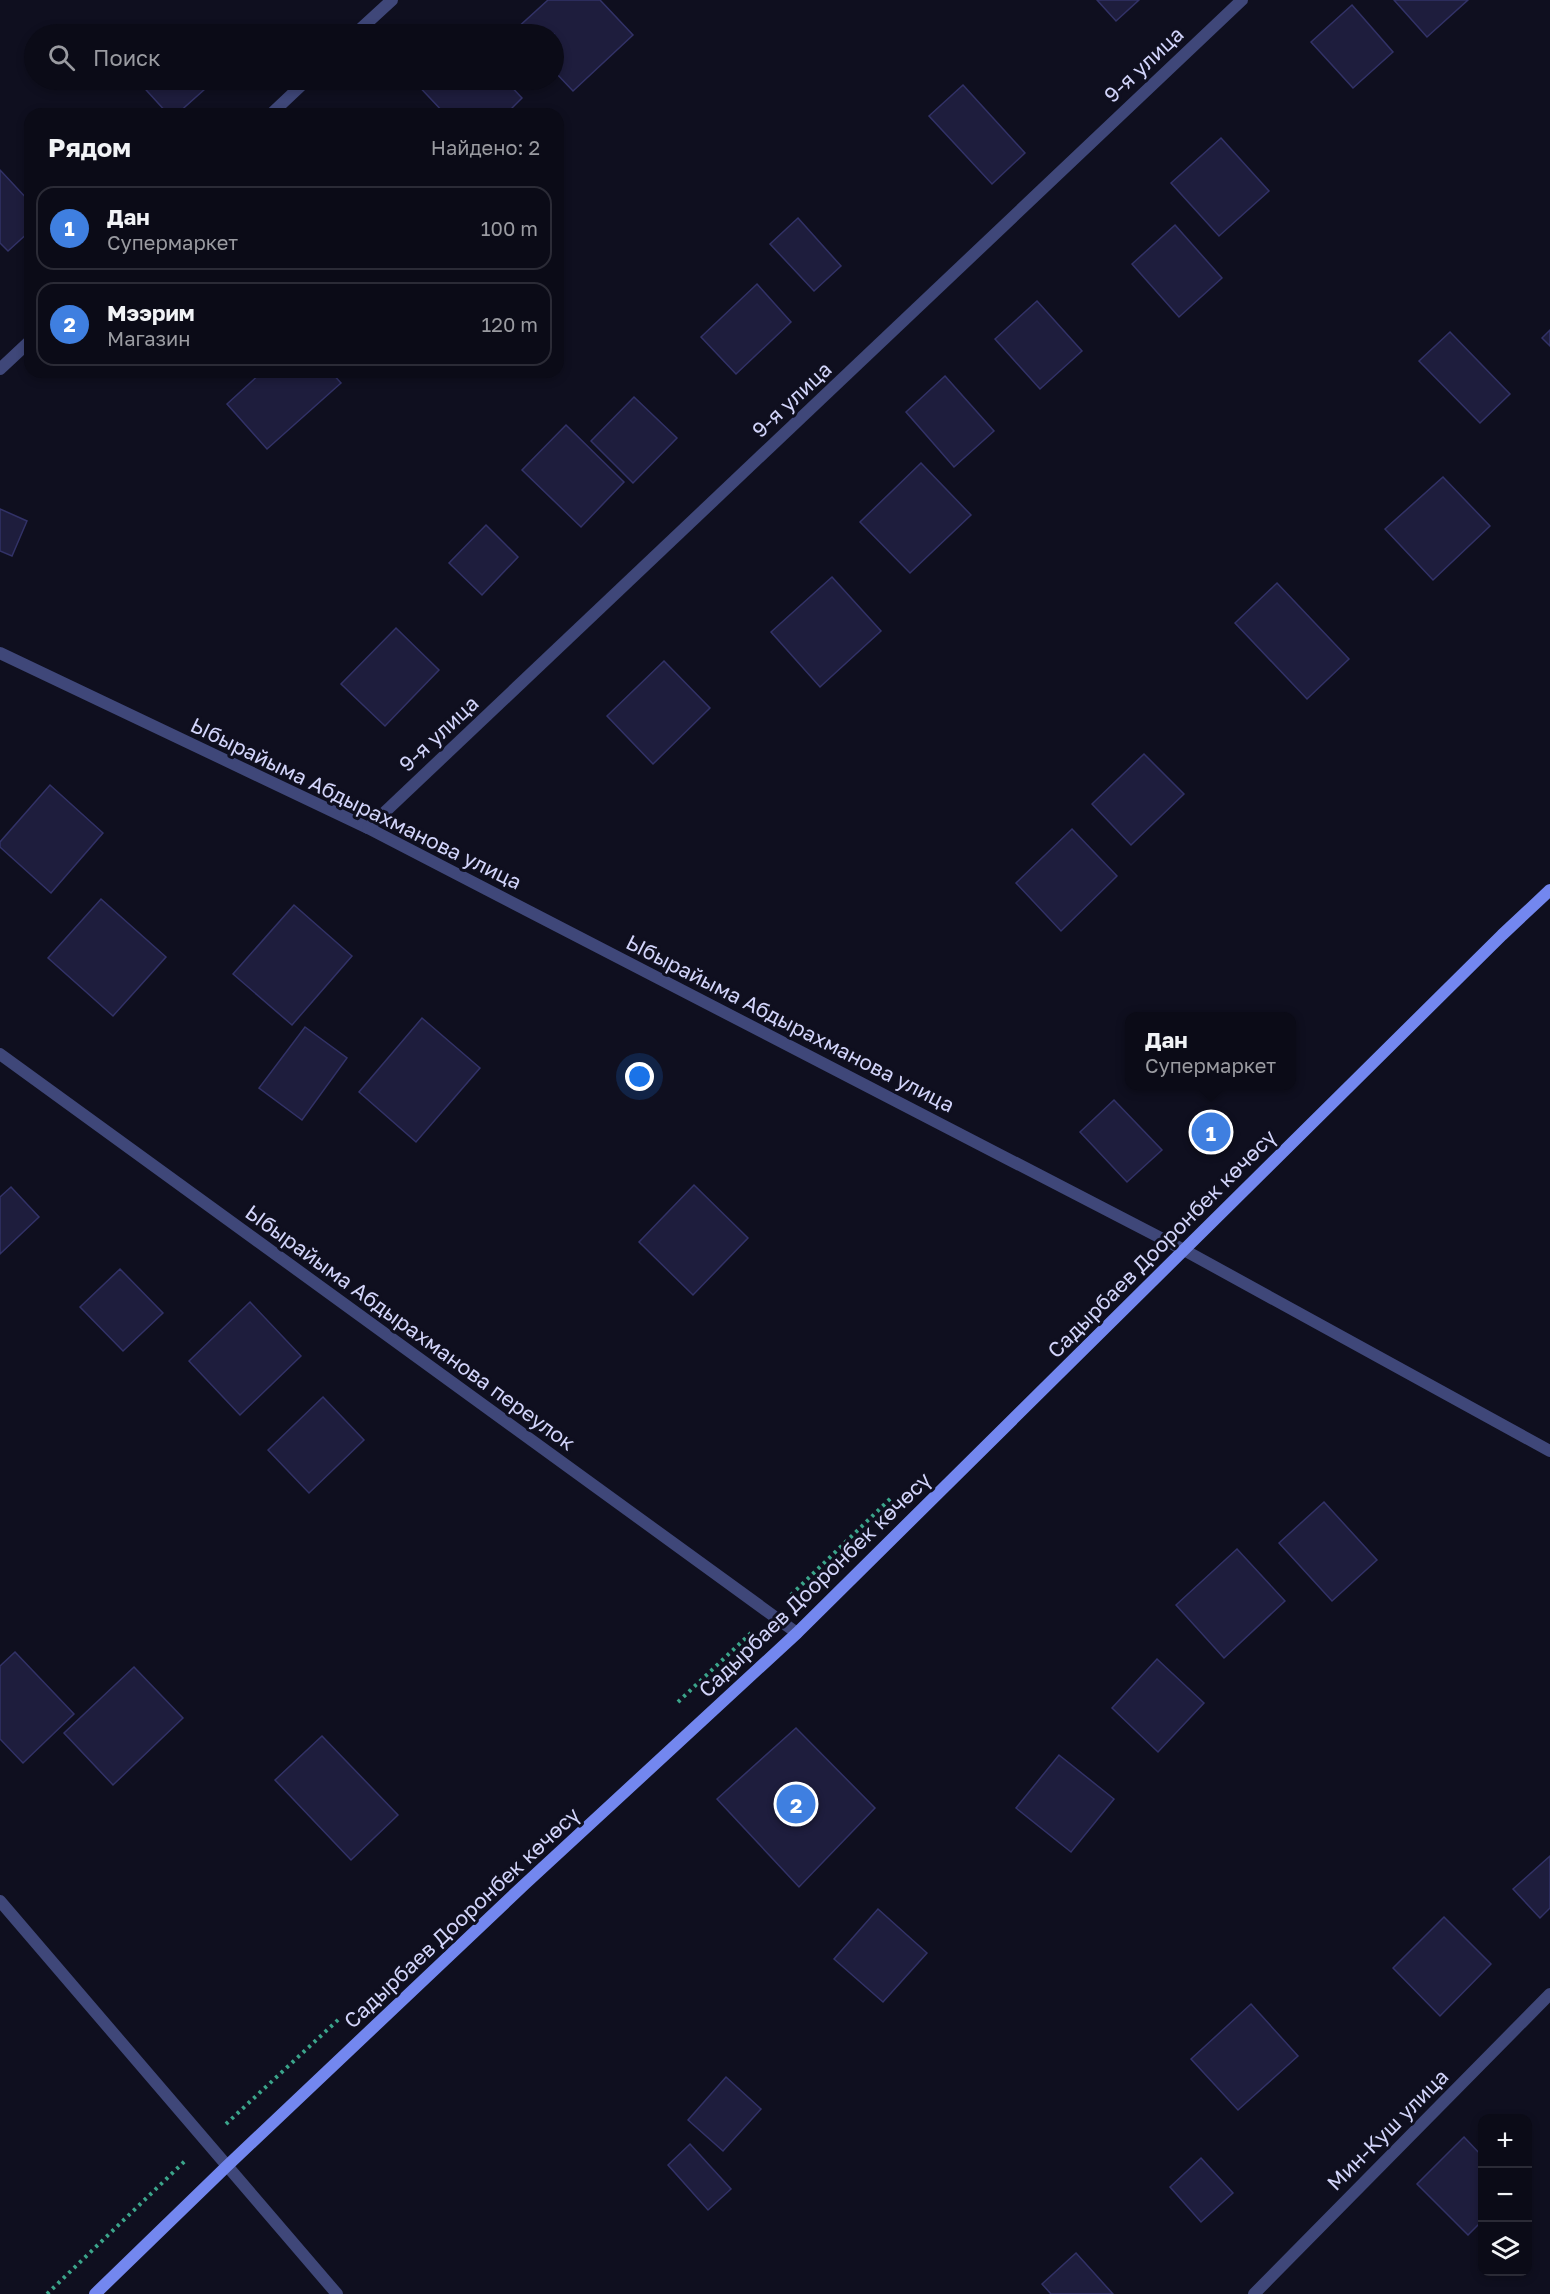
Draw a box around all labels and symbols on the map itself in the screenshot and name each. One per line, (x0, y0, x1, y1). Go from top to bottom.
street label: 9-я улица (1098, 21, 1189, 108)
street label: 9-я улица (746, 356, 837, 443)
street label: 9-я улица (393, 690, 484, 777)
street label: Ыбырайыма Абдырахманова улица (187, 711, 526, 895)
street label: Ыбырайыма Абдырахманова улица (622, 929, 959, 1118)
your location (625, 1062, 654, 1091)
pin: 1 (1192, 1110, 1230, 1154)
street label: Садырбаев Дооронбек көчөсү (1042, 1123, 1281, 1363)
street label: Ыбырайыма Абдырахманова переулок (241, 1199, 581, 1456)
street label: Садырбаев Дооронбек көчөсү (693, 1466, 936, 1702)
pin: 2 (776, 1782, 816, 1826)
street label: Садырбаев Дооронбек көчөсү (338, 1801, 585, 2033)
street label: Мин-Куш улица (1321, 2063, 1453, 2195)

